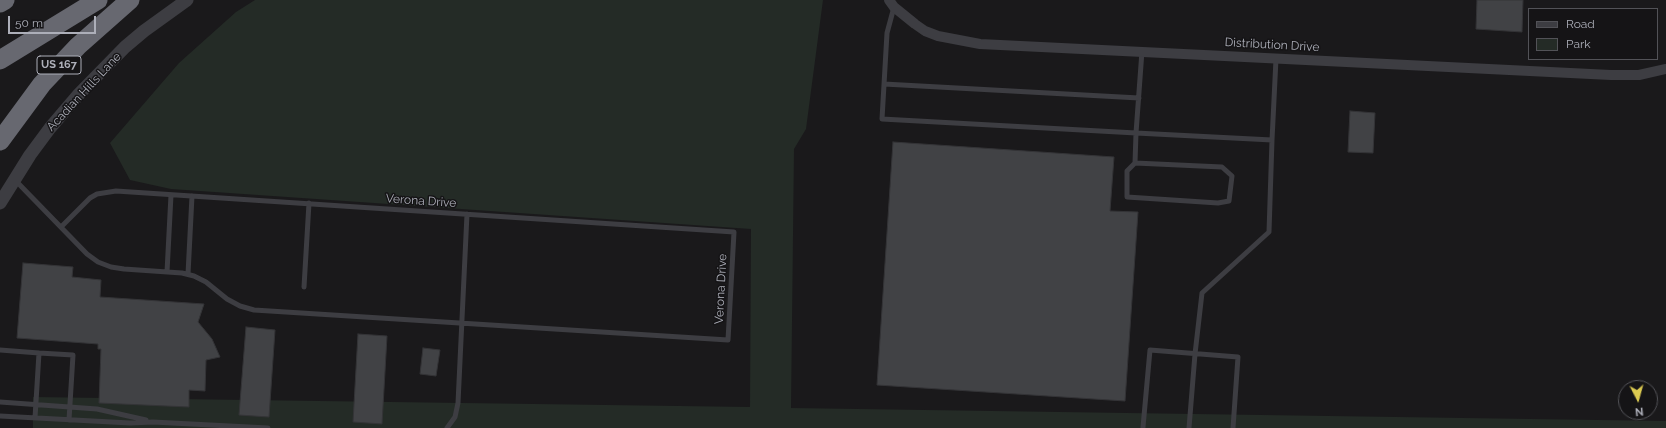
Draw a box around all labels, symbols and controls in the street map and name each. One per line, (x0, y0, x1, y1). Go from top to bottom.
scale bar (10, 8, 98, 34)
legend (1528, 8, 1658, 60)
text: 50 m (15, 16, 43, 30)
text: Road (1566, 17, 1595, 31)
street label: Distribution Drive (1224, 35, 1320, 55)
text: Park (1566, 37, 1591, 51)
street label: Acadian Hills Lane (44, 50, 124, 134)
road number: US 167 (37, 56, 81, 74)
street label: Verona Drive (385, 191, 457, 211)
street label: Verona Drive (712, 253, 730, 325)
north arrow (1618, 380, 1658, 420)
text: N (1634, 405, 1644, 418)

